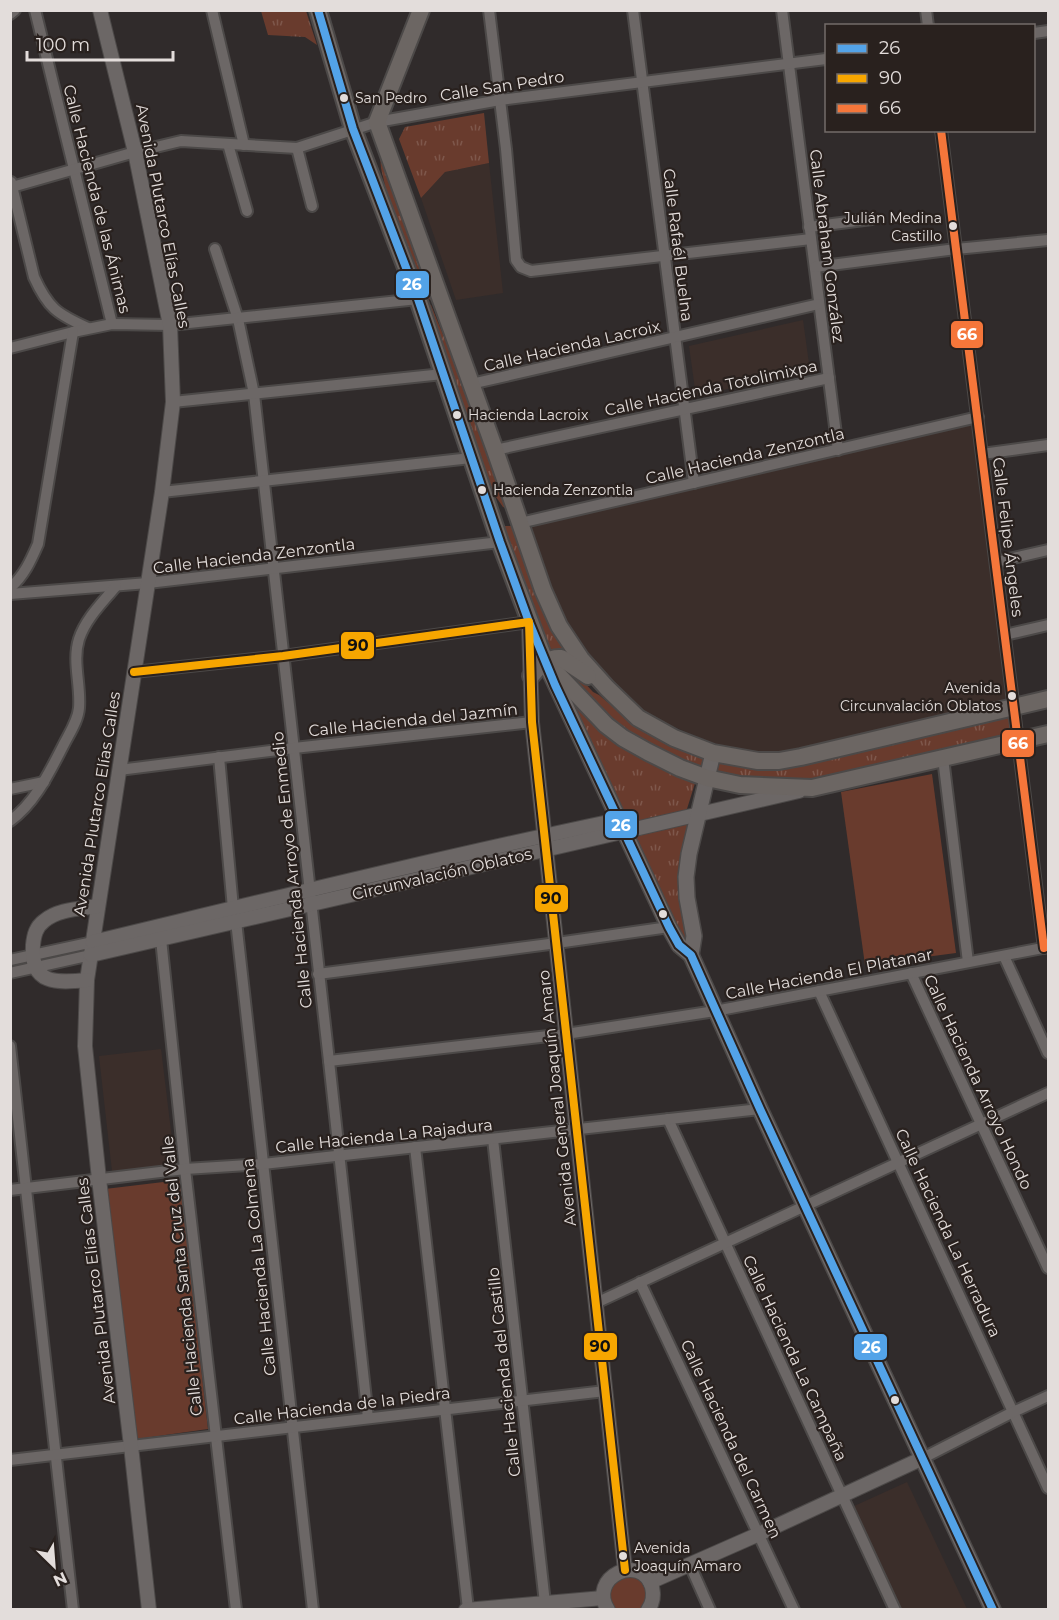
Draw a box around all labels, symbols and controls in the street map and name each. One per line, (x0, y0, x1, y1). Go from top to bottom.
scale bar (27, 24, 172, 62)
legend (825, 24, 1035, 132)
text: 100 m (36, 34, 90, 56)
text: 26 (879, 37, 900, 59)
street label: Calle San Pedro (439, 67, 565, 105)
text: 90 (879, 67, 902, 89)
street label: Calle Hacienda de las Ánimas (59, 83, 135, 315)
place label: San Pedro (355, 89, 427, 107)
marker: San Pedro (338, 92, 350, 104)
text: 66 (879, 97, 901, 119)
street label: Avenida Plutarco Elías Calles (132, 102, 194, 330)
street label: Calle Abraham González (806, 148, 848, 344)
street label: Calle Rafaél Buelna (659, 167, 697, 323)
place label: Julián Medina Castillo (843, 209, 942, 245)
marker: Julián Medina Castillo (947, 220, 959, 232)
line badge: 26 (395, 270, 430, 299)
text: 26 (402, 275, 422, 294)
street label: Calle Hacienda Lacroix (482, 316, 663, 376)
line badge: 66 (950, 320, 984, 349)
text: 66 (957, 325, 977, 344)
street label: Calle Hacienda Totolimixpa (603, 356, 819, 420)
place label: Hacienda Lacroix (468, 406, 589, 424)
marker: Hacienda Lacroix (451, 409, 463, 421)
street label: Calle Hacienda Zenzontla (644, 424, 846, 488)
street label: Calle Felipe Ángeles (989, 456, 1027, 618)
place label: Hacienda Zenzontla (493, 481, 633, 499)
marker: Hacienda Zenzontla (476, 484, 488, 496)
street label: Calle Hacienda Zenzontla (152, 534, 356, 578)
line badge: 90 (340, 631, 375, 660)
text: 90 (347, 636, 369, 655)
place label: Avenida Circunvalación Oblatos (840, 679, 1001, 715)
street label: Avenida Plutarco Elías Calles (70, 690, 124, 918)
marker: Avenida Circunvalación Oblatos (1006, 690, 1018, 702)
street label: Calle Hacienda del Jazmín (307, 700, 519, 740)
line badge: 66 (1001, 729, 1035, 758)
street label: Calle Hacienda Arroyo de Enmedio (268, 731, 316, 1009)
text: 66 (1008, 734, 1028, 753)
line badge: 26 (604, 810, 638, 839)
text: 26 (611, 816, 631, 835)
street label: Circunvalación Oblatos (350, 844, 534, 904)
line badge: 90 (534, 884, 569, 913)
text: 90 (540, 889, 562, 908)
unlabelled marker (657, 908, 669, 920)
street label: Calle Hacienda El Platanar (724, 945, 934, 1003)
street label: Avenida General Joaquín Amaro (534, 969, 580, 1227)
street label: Calle Hacienda Arroyo Hondo (920, 972, 1036, 1192)
street label: Calle Hacienda La Rajadura (274, 1115, 494, 1157)
street label: Calle Hacienda La Herradura (891, 1126, 1005, 1340)
street label: Calle Hacienda Santa Cruz del Valle (158, 1135, 206, 1417)
street label: Calle Hacienda La Colmena (238, 1157, 280, 1377)
street label: Avenida Plutarco Elías Calles (73, 1177, 119, 1405)
street label: Calle Hacienda La Campaña (739, 1252, 851, 1464)
street label: Calle Hacienda del Castillo (484, 1266, 524, 1478)
line badge: 90 (583, 1332, 618, 1361)
line badge: 26 (853, 1333, 888, 1361)
text: 90 (589, 1337, 611, 1356)
street label: Calle Hacienda del Carmen (677, 1337, 785, 1541)
text: 26 (861, 1338, 881, 1357)
street label: Calle Hacienda de la Piedra (233, 1383, 451, 1429)
unlabelled marker (889, 1394, 901, 1406)
north arrow (24, 1536, 84, 1596)
place label: Avenida Joaquín Amaro (633, 1539, 741, 1575)
marker: Avenida Joaquín Amaro (617, 1550, 629, 1562)
text: N (50, 1568, 70, 1590)

